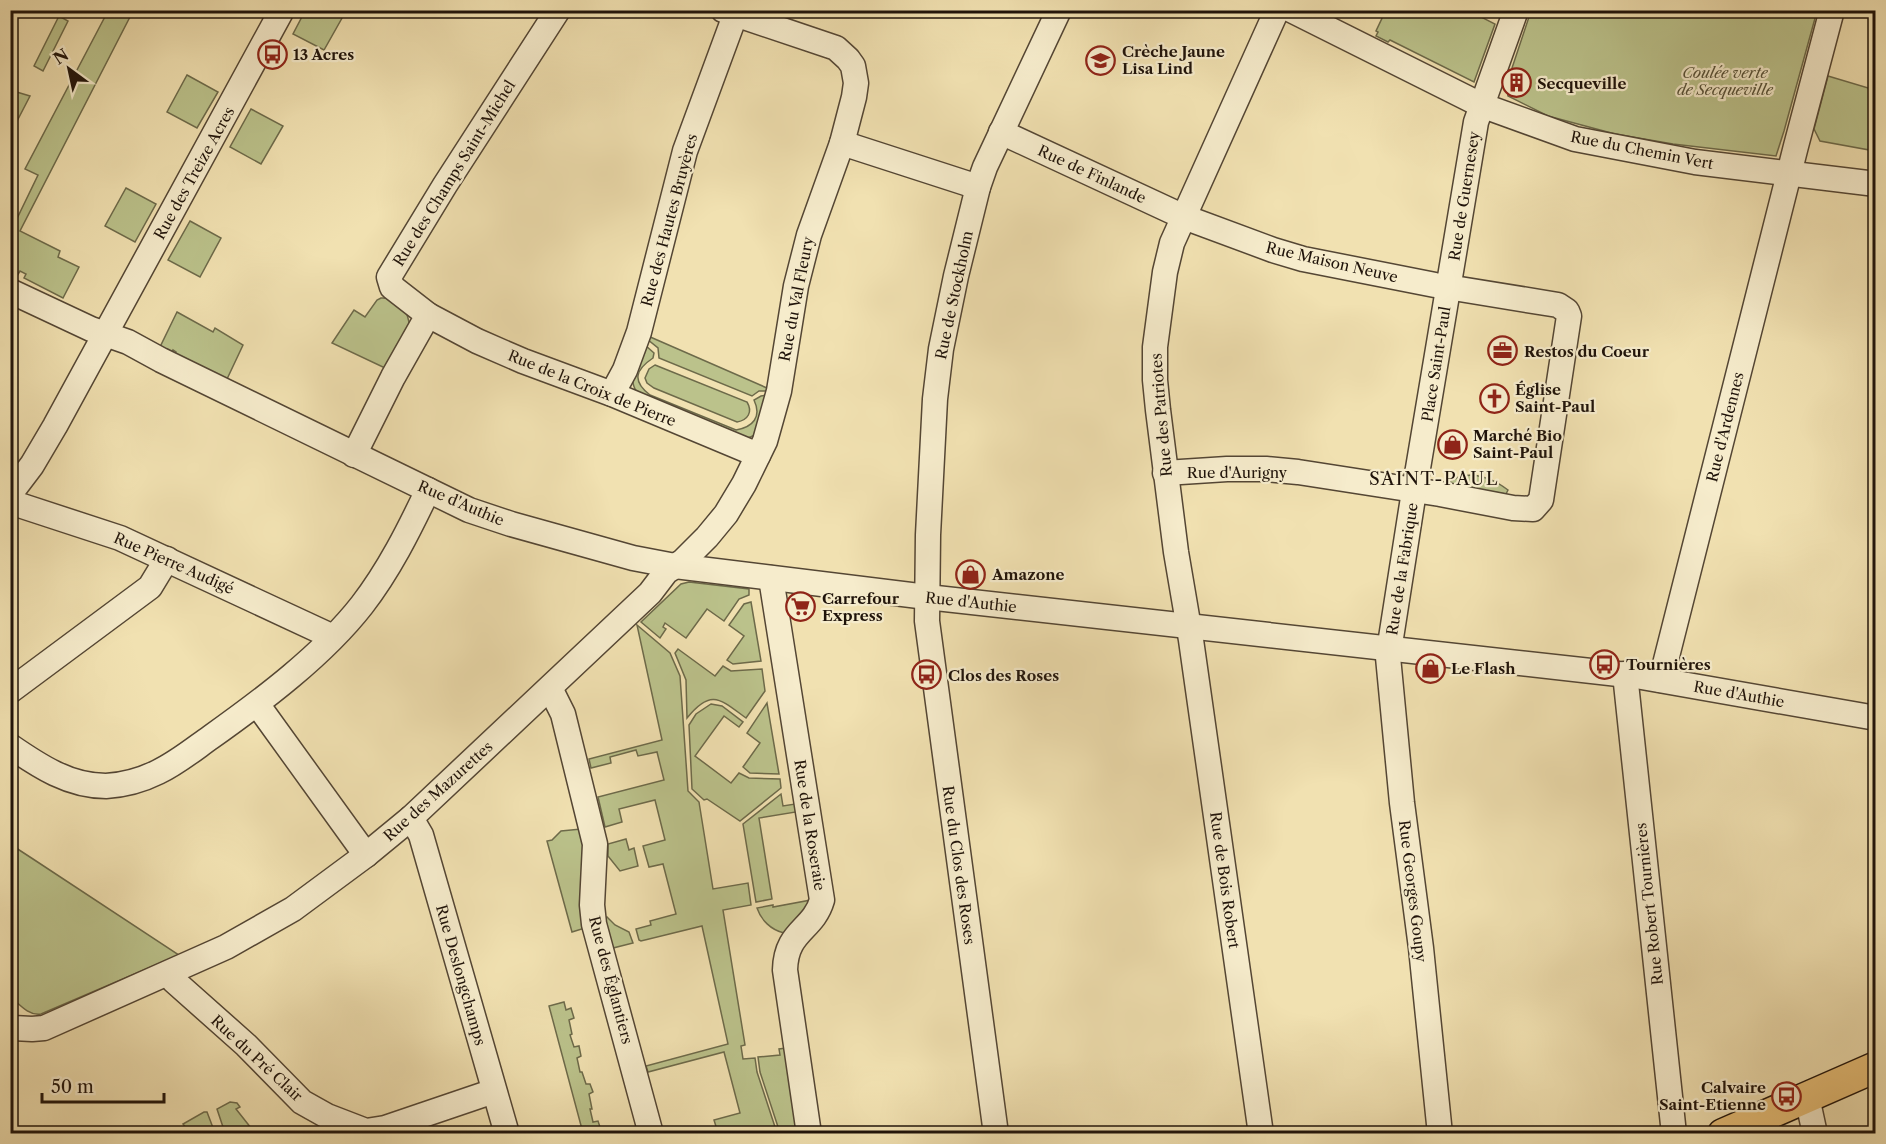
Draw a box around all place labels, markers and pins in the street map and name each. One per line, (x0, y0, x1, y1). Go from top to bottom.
bus stop icon: 13 Acres (256, 38, 288, 70)
place label: Crèche Jaune Lisa Lind (1122, 42, 1225, 78)
school or university icon: Crèche Jaune Lisa Lind (1085, 44, 1117, 76)
place label: 13 Acres (293, 45, 354, 64)
building icon: Secqueville (1500, 67, 1532, 99)
place label: Secqueville (1537, 74, 1626, 93)
office icon: Restos du Coeur (1487, 335, 1519, 367)
place label: Restos du Coeur (1524, 342, 1650, 361)
place label: Église Saint-Paul (1515, 380, 1595, 416)
church icon: Église Saint-Paul (1478, 382, 1510, 414)
place label: Marché Bio Saint-Paul (1473, 426, 1562, 462)
shop icon: Marché Bio Saint-Paul (1436, 428, 1468, 460)
shop icon: Amazone (955, 558, 987, 590)
place label: Amazone (991, 565, 1065, 584)
place label: Carrefour Express (822, 589, 900, 625)
supermarket icon: Carrefour Express (785, 591, 817, 623)
bus stop icon: Tournières (1589, 648, 1621, 680)
shop icon: Le Flash (1414, 652, 1446, 684)
place label: Tournières (1626, 655, 1711, 674)
bus stop icon: Clos des Roses (911, 659, 943, 691)
place label: Le Flash (1451, 659, 1516, 678)
place label: Clos des Roses (948, 666, 1059, 685)
place label: Calvaire Saint-Etienne (1659, 1078, 1766, 1114)
bus stop icon: Calvaire Saint-Etienne (1771, 1080, 1803, 1112)

